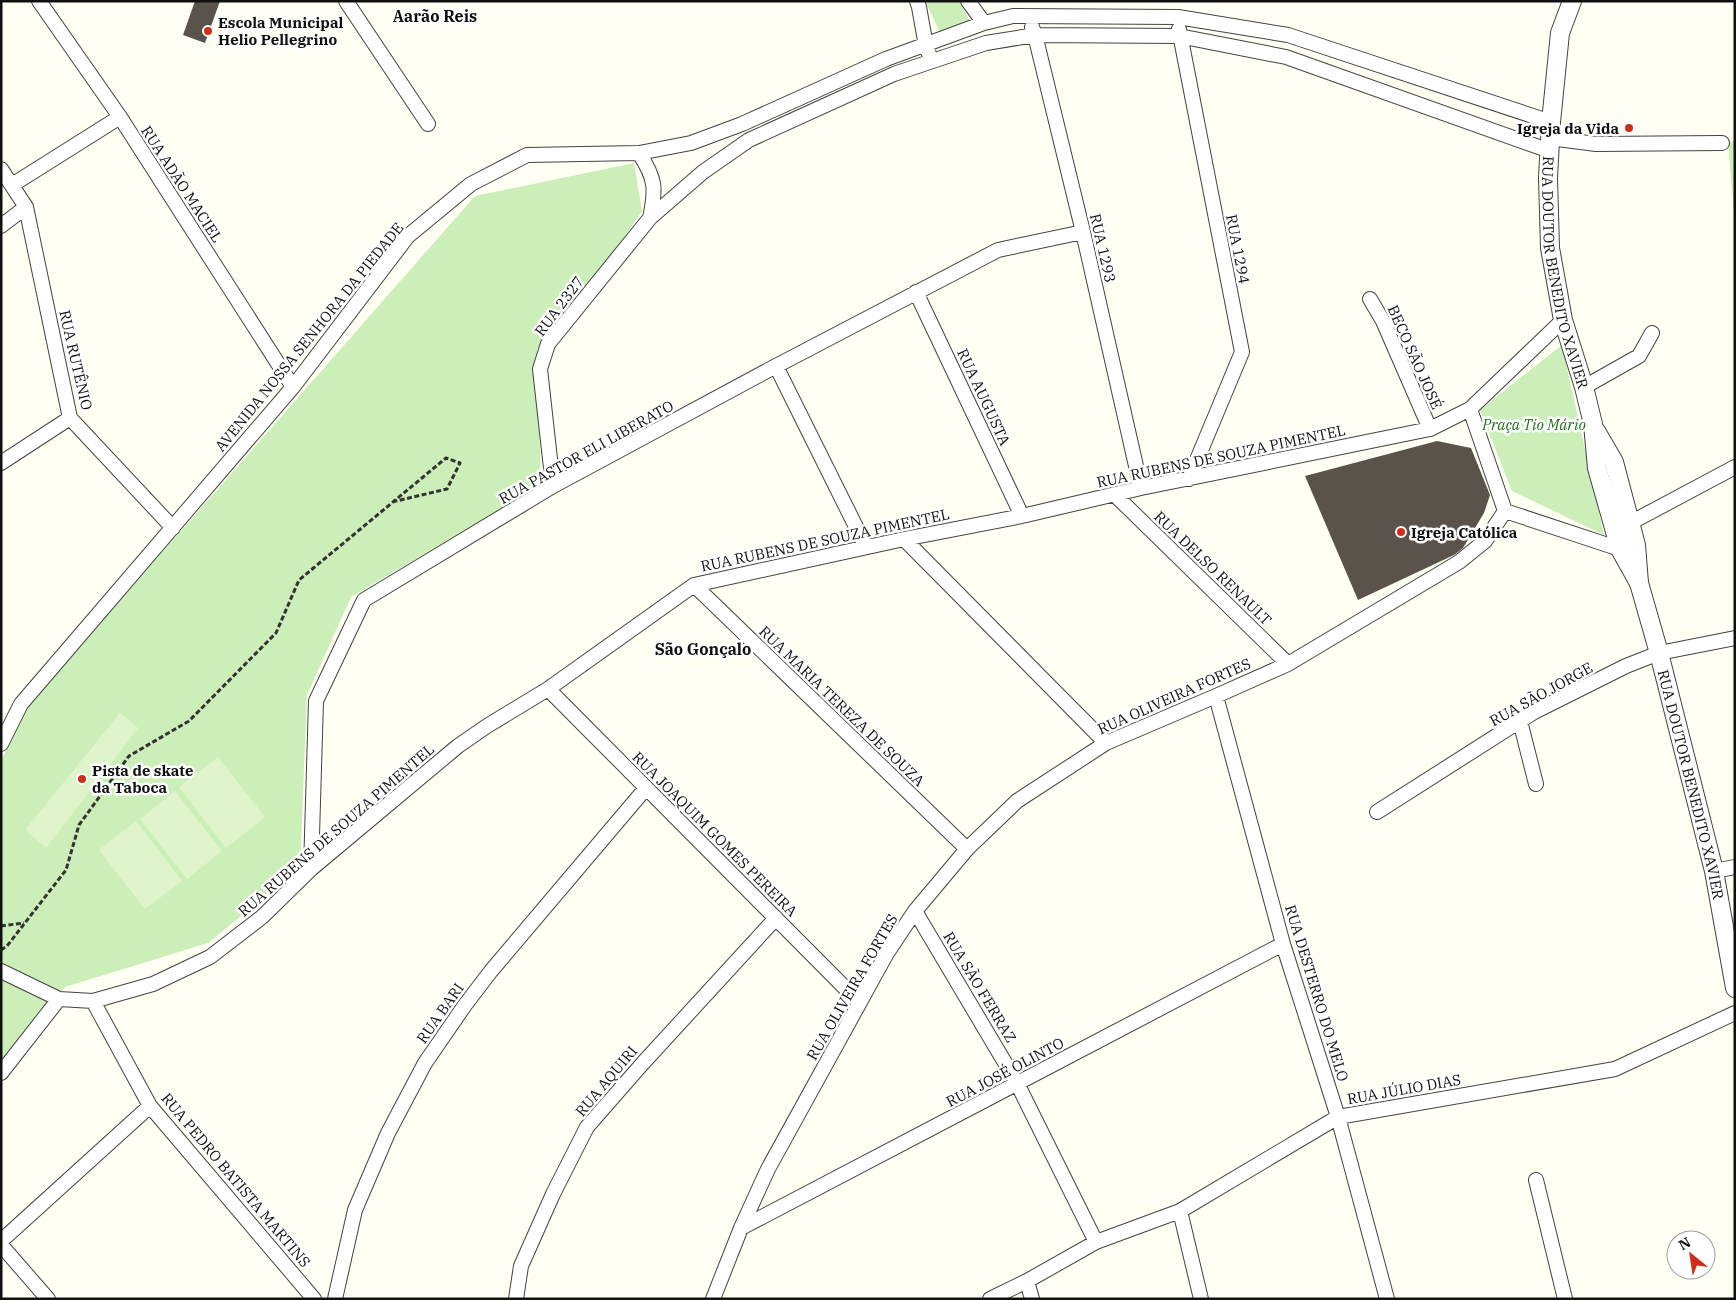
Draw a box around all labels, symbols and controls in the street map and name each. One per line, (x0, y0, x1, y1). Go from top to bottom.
district label: Aarão Reis (393, 6, 477, 26)
place label: Escola Municipal Helio Pellegrino (218, 13, 343, 49)
marker: Escola Municipal Helio Pellegrino (202, 25, 214, 37)
place label: Igreja da Vida (1517, 119, 1619, 138)
street label: RUA ADÃO MACIEL (137, 122, 227, 246)
marker: Igreja da Vida (1623, 122, 1635, 134)
street label: RUA DOUTOR BENEDITO XAVIER (1538, 156, 1593, 391)
street label: RUA 1293 (1086, 212, 1120, 284)
street label: RUA 1294 (1222, 213, 1254, 285)
street label: AVENIDA NOSSA SENHORA DA PIEDADE (211, 219, 407, 455)
street label: RUA 2327 (530, 272, 588, 340)
street label: BECO SÃO JOSÉ (1383, 302, 1447, 412)
street label: RUA RUTÊNIO (55, 308, 97, 412)
street label: RUA AUGUSTA (953, 345, 1015, 449)
street label: RUA PASTOR ELI LIBERATO (495, 396, 677, 508)
park label: Praça Tio Mário (1481, 415, 1586, 434)
street label: RUA RUBENS DE SOUZA PIMENTEL (1095, 420, 1347, 492)
street label: RUA RUBENS DE SOUZA PIMENTEL (699, 504, 951, 576)
street label: RUA DELSO RENAULT (1150, 507, 1276, 629)
place label: Igreja Católica (1411, 523, 1518, 542)
marker: Igreja Católica (1395, 526, 1407, 538)
street label: RUA MARIA TEREZA DE SOUZA (755, 622, 929, 791)
district label: São Gonçalo (655, 639, 751, 659)
street label: RUA OLIVEIRA FORTES (1094, 654, 1254, 738)
street label: RUA SÃO JORGE (1486, 658, 1596, 730)
street label: RUA DOUTOR BENEDITO XAVIER (1654, 667, 1728, 901)
street label: RUA RUBENS DE SOUZA PIMENTEL (234, 740, 438, 920)
street label: RUA JOAQUIM GOMES PEREIRA (628, 747, 802, 921)
place label: Pista de skate da Taboca (92, 761, 193, 797)
marker: Pista de skate da Taboca (76, 773, 88, 785)
street label: RUA DESTERRO DO MELO (1281, 902, 1353, 1084)
street label: RUA OLIVEIRA FORTES (802, 910, 902, 1064)
street label: RUA SÃO FERRAZ (939, 928, 1021, 1046)
street label: RUA BARI (412, 979, 468, 1047)
street label: RUA JOSÉ OLINTO (943, 1033, 1067, 1111)
street label: RUA AQUIRI (571, 1042, 641, 1120)
street label: RUA JÚLIO DIAS (1346, 1070, 1462, 1108)
street label: RUA PEDRO BATISTA MARTINS (157, 1089, 315, 1271)
north arrow (1666, 1230, 1716, 1280)
text: N (1675, 1233, 1694, 1254)

